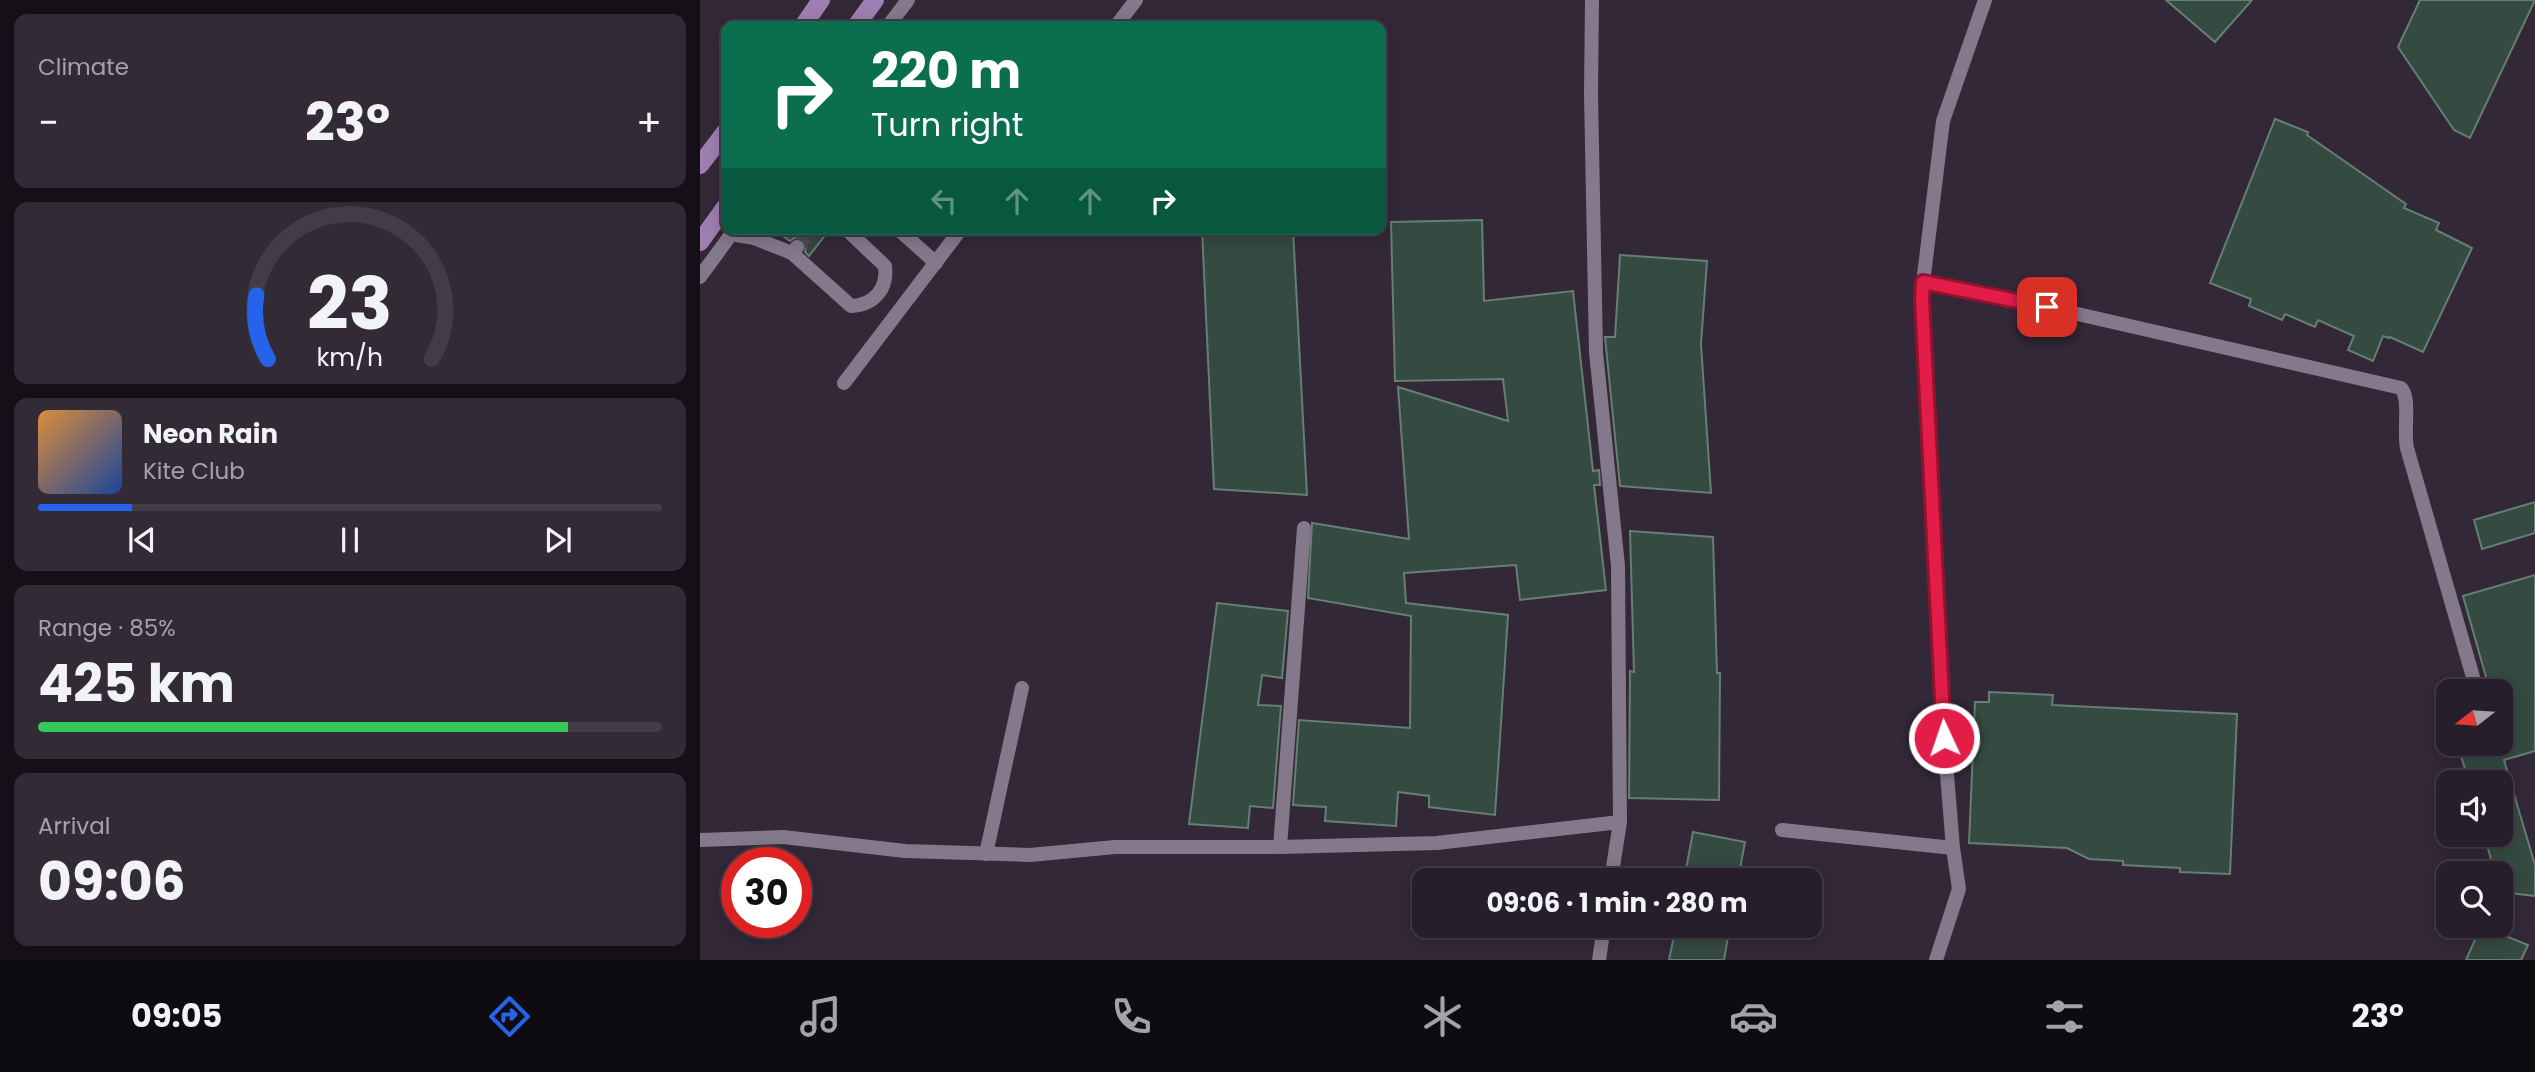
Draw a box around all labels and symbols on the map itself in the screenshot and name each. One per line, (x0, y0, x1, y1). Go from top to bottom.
pin (2017, 277, 2077, 337)
north arrow (2436, 679, 2513, 756)
position arrow (1907, 701, 1981, 775)
speed limit sign: 30 (721, 847, 812, 938)

